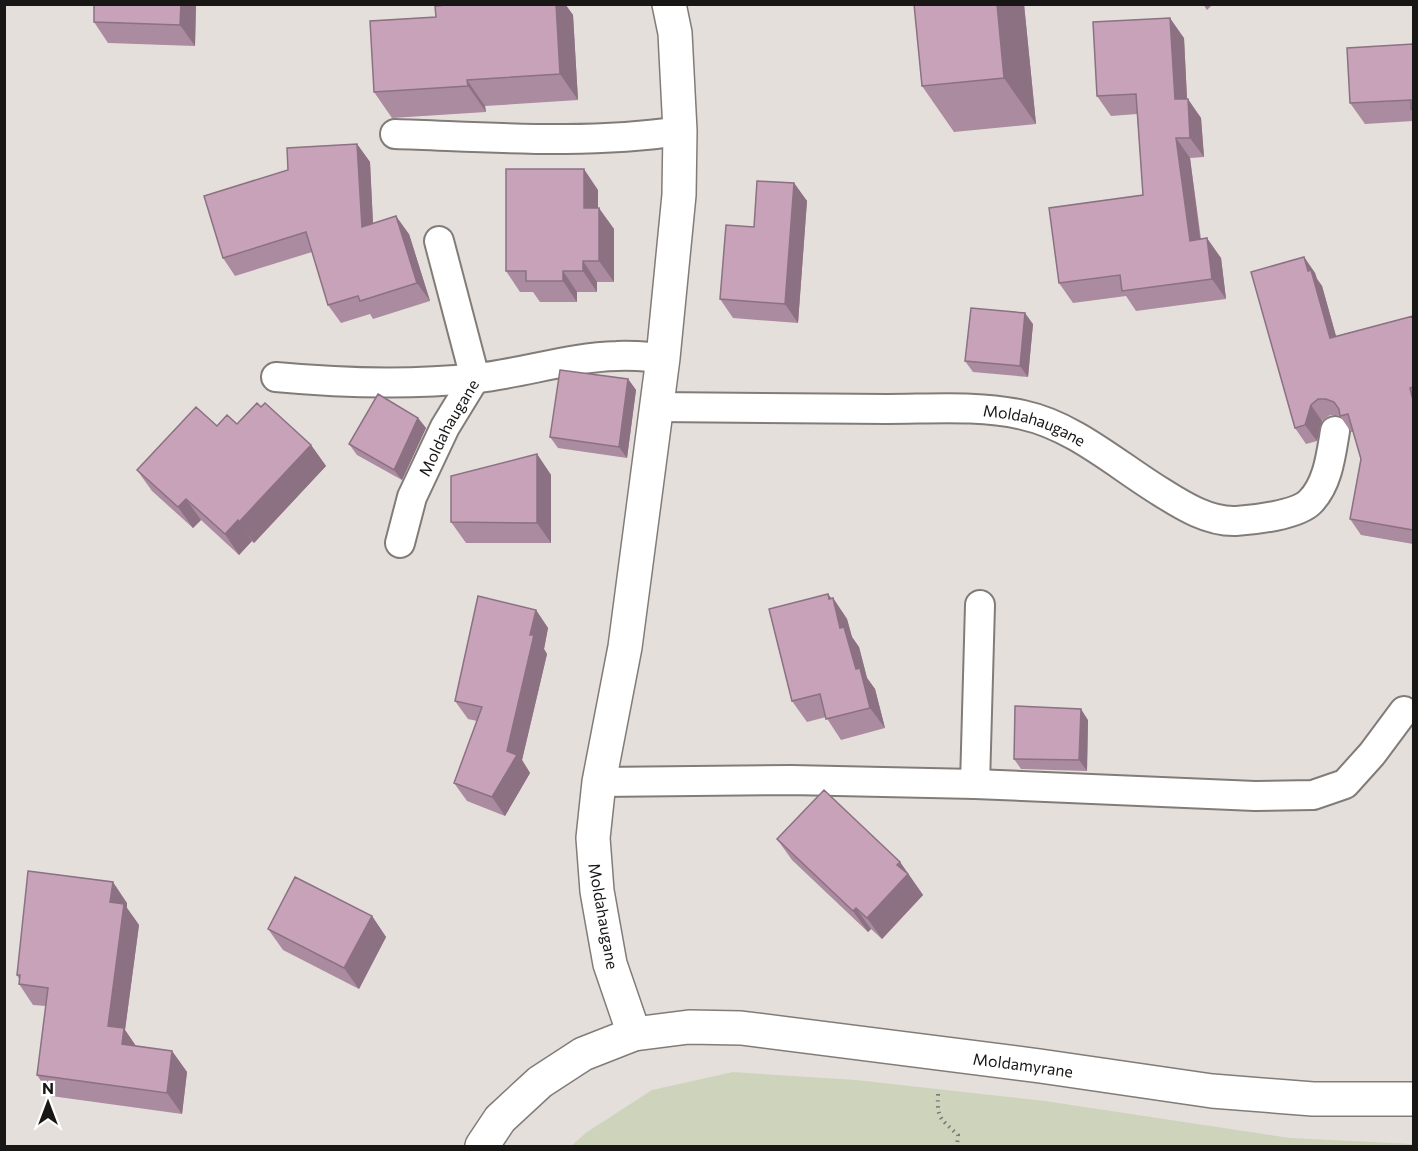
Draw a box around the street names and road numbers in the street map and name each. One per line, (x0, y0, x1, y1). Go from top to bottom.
street label: Moldahaugane (414, 375, 482, 479)
street label: Moldahaugane (982, 400, 1089, 449)
street label: Moldahaugane (585, 861, 623, 971)
street label: Moldamyrane (972, 1048, 1075, 1080)

